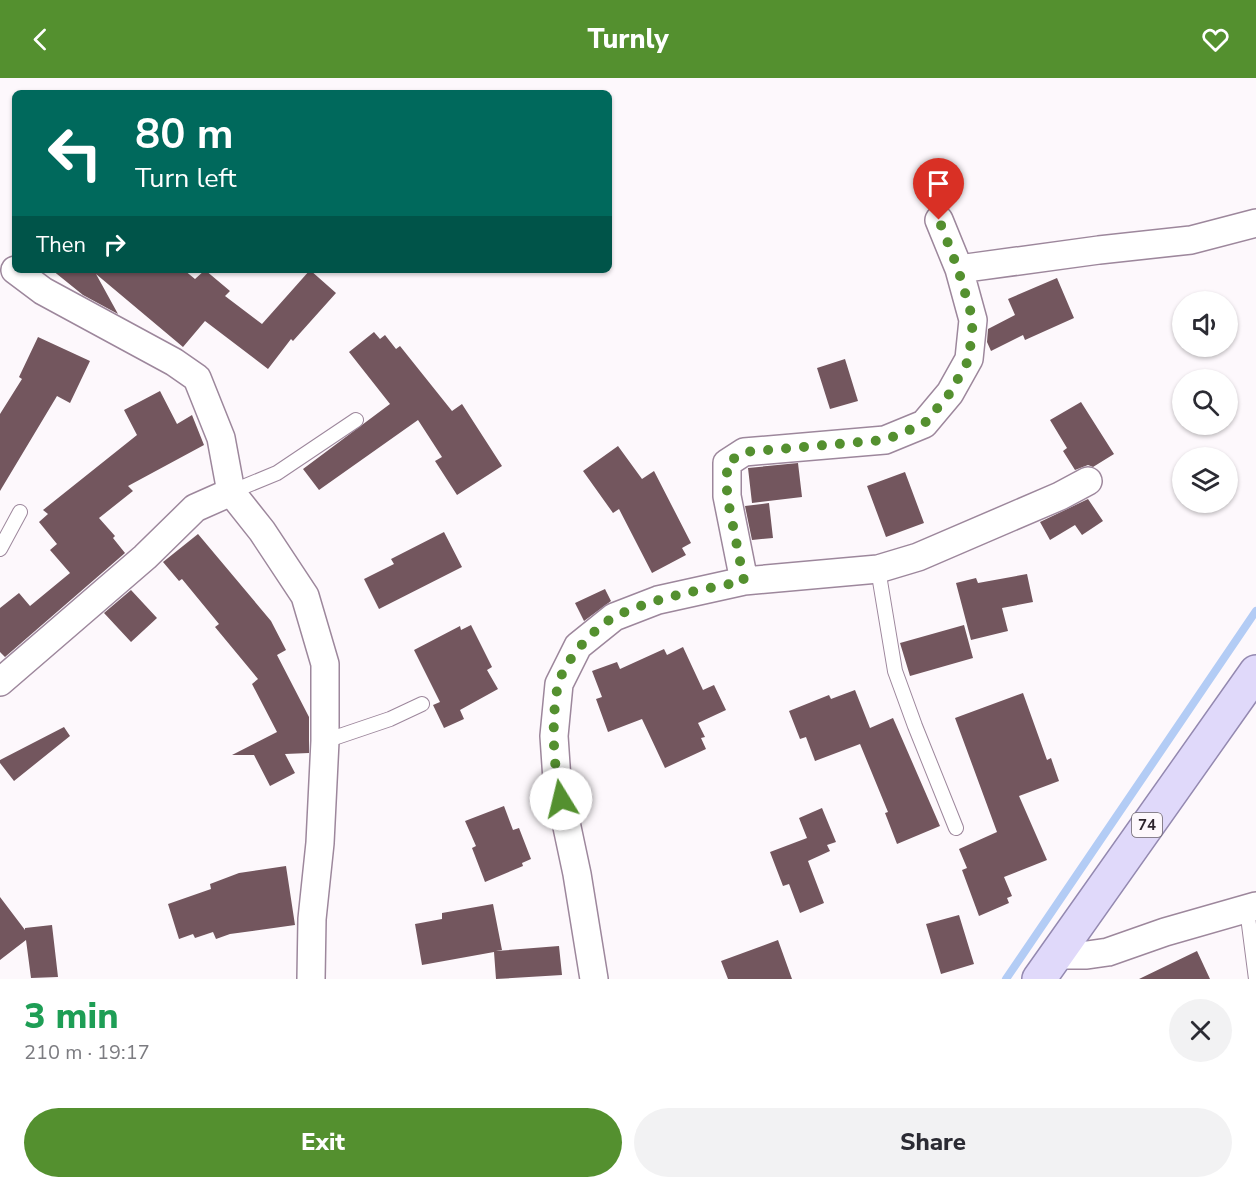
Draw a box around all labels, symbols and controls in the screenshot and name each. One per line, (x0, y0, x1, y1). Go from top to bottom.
text: Turnly (587, 21, 669, 58)
icon: back (24, 23, 57, 56)
icon: heart (1199, 23, 1232, 56)
text: 80 m (135, 106, 234, 163)
icon: left (36, 114, 114, 192)
pin (913, 158, 964, 220)
text: Turn left (135, 160, 236, 197)
icon: arrive (922, 167, 955, 200)
icon: right (98, 228, 131, 261)
text: Then (36, 230, 86, 260)
map controls (1172, 291, 1238, 513)
button: sound (1172, 291, 1238, 357)
button: search (1172, 369, 1238, 435)
button: layers (1172, 447, 1238, 513)
position arrow (529, 767, 593, 831)
road number: 74 (1132, 813, 1162, 837)
text: 3 min (24, 992, 119, 1041)
button: close (1169, 999, 1232, 1062)
text: 210 m · 19:17 (24, 1039, 150, 1066)
button: Exit (24, 1108, 622, 1177)
button: Share (634, 1108, 1232, 1177)

